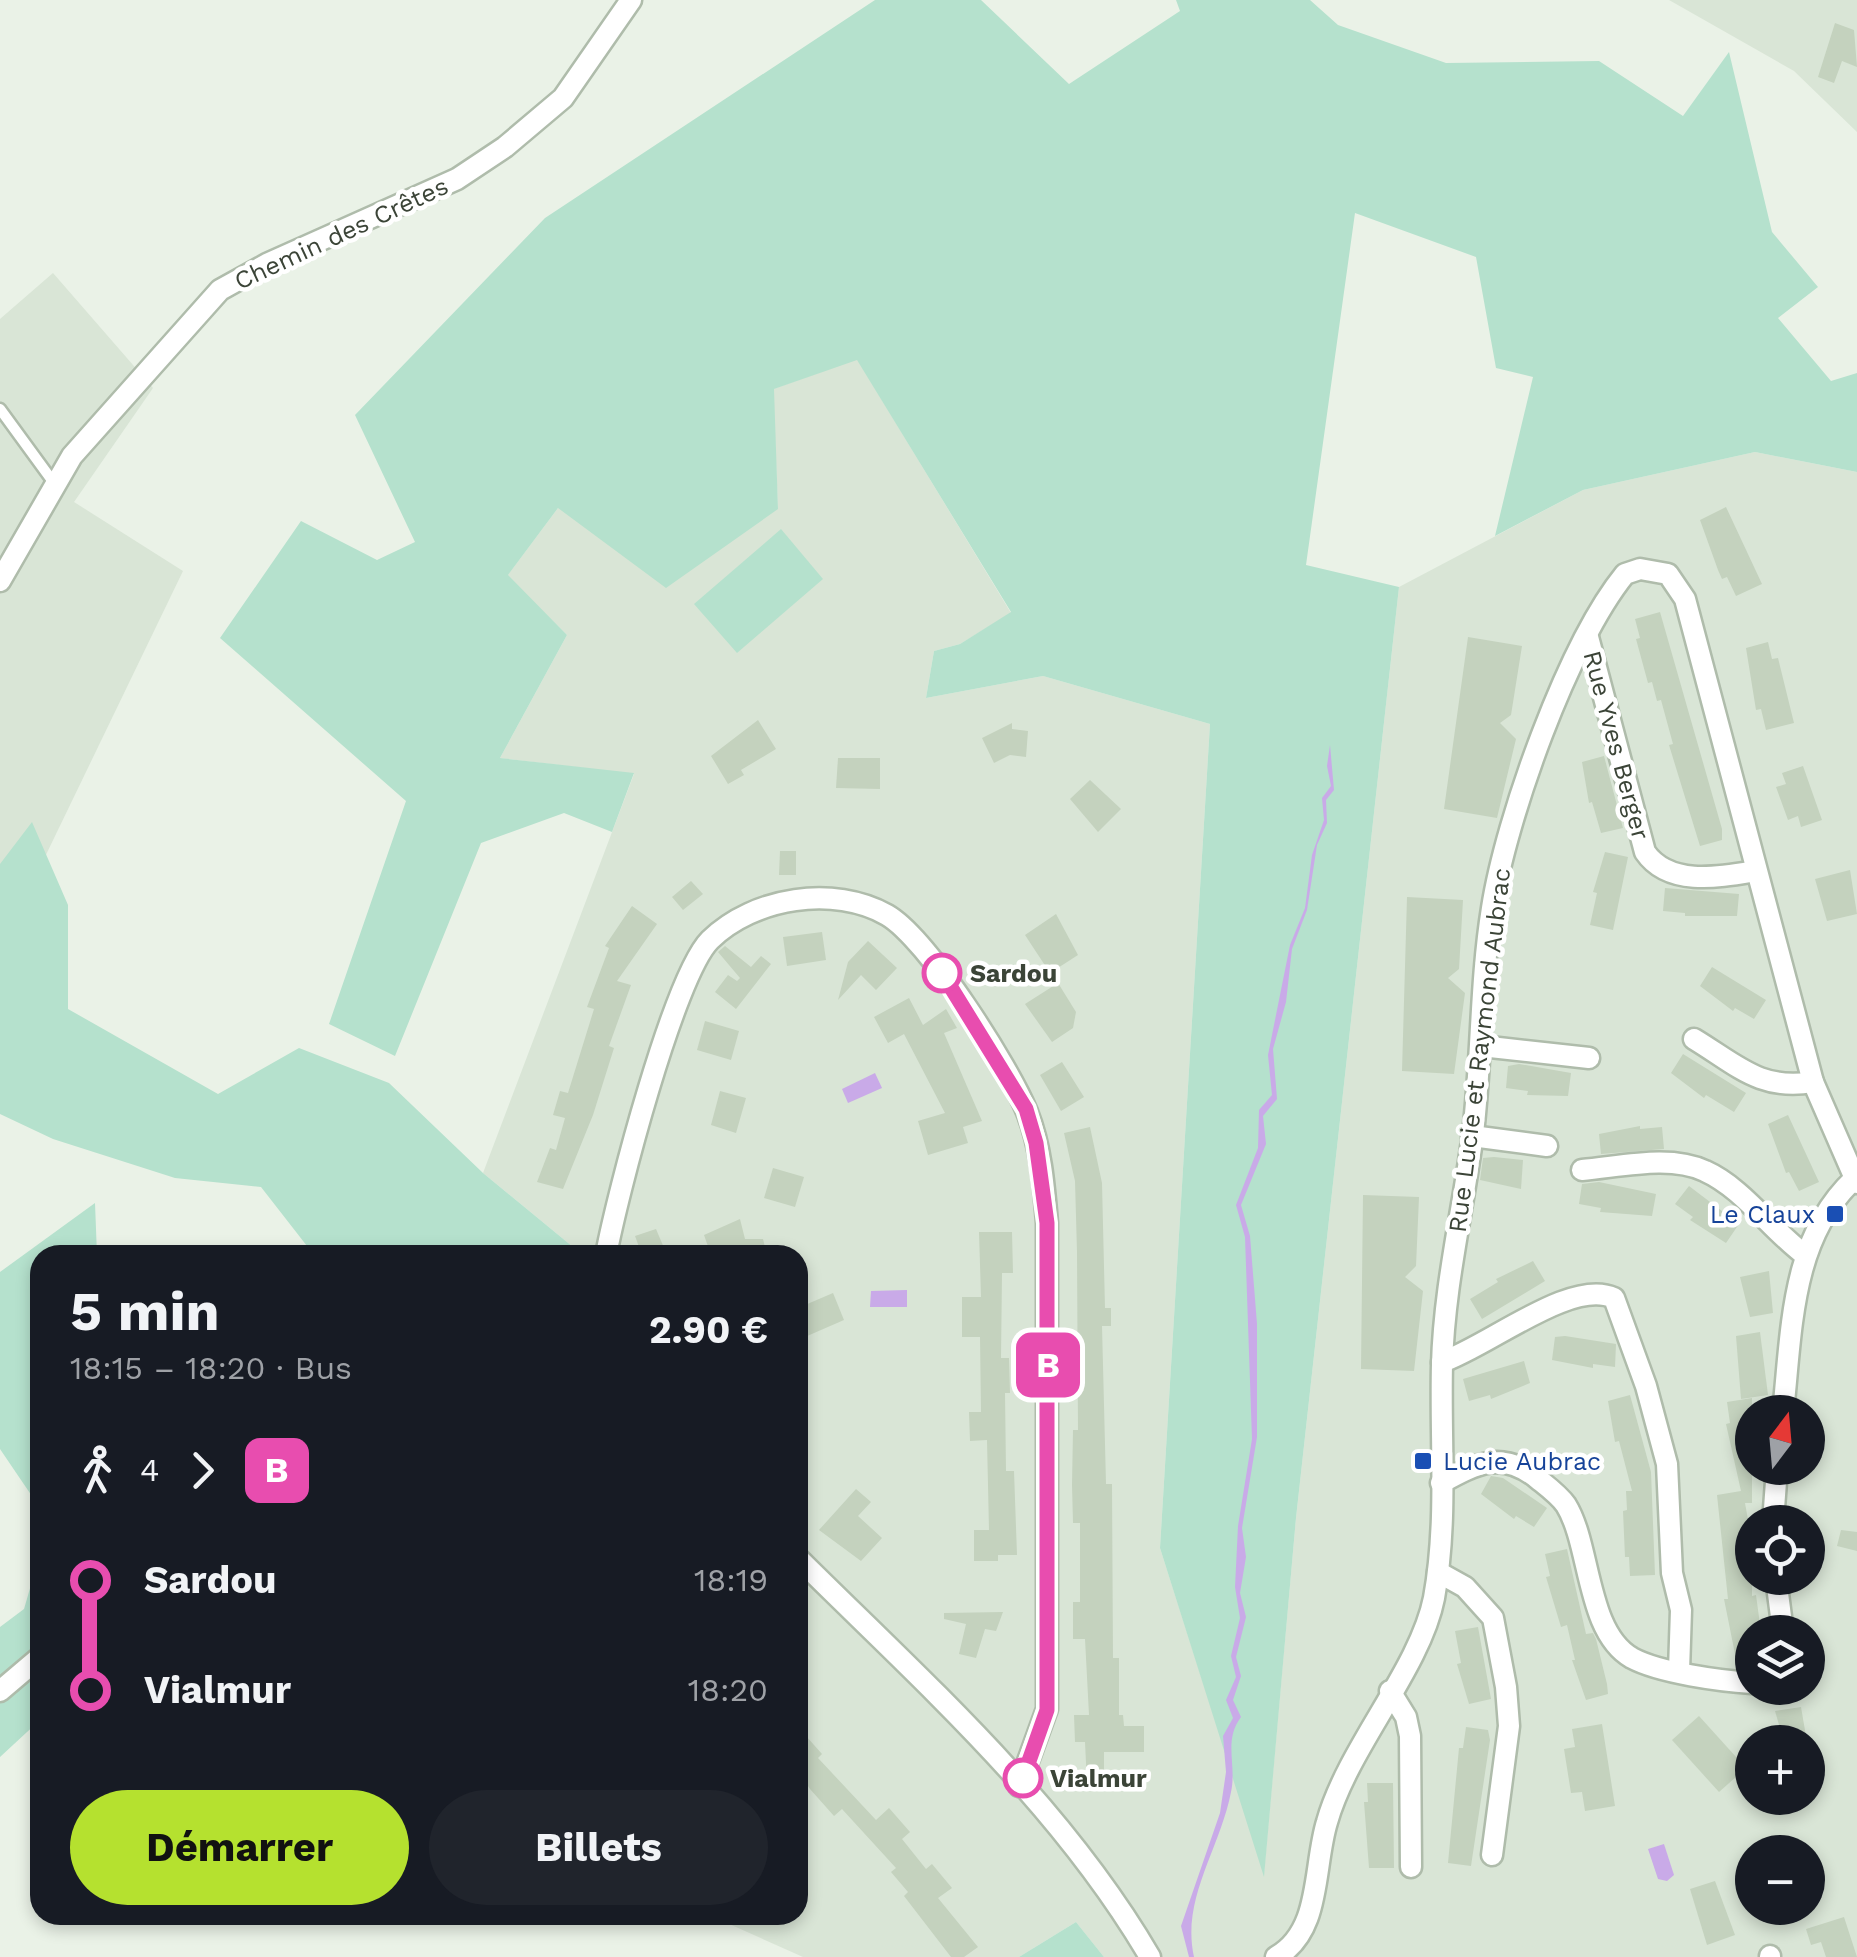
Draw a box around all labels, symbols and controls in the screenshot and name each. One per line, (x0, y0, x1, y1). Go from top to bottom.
street label: Chemin des Crêtes (230, 171, 453, 296)
street label: Rue Yves Berger (1577, 647, 1656, 843)
street label: Rue Lucie et Raymond Aubrac (1443, 866, 1516, 1234)
marker: Sardou (923, 954, 961, 992)
place label: Sardou (970, 959, 1057, 988)
place label: Le Claux (1710, 1200, 1815, 1229)
marker: Le Claux (1824, 1203, 1846, 1225)
text: 5 min (70, 1279, 220, 1343)
text: 2.90 € (649, 1308, 768, 1352)
line badge: B (1016, 1332, 1080, 1398)
text: B (1036, 1344, 1060, 1386)
text: 18:15 – 18:20 · Bus (70, 1349, 352, 1387)
north arrow (1735, 1395, 1825, 1485)
map controls (1735, 1395, 1825, 1925)
icon: walk (70, 1443, 125, 1498)
icon: forward (175, 1443, 230, 1498)
place label: Lucie Aubrac (1443, 1447, 1601, 1476)
text: B (265, 1449, 289, 1491)
marker: Lucie Aubrac (1412, 1450, 1434, 1472)
text: 4 (140, 1451, 160, 1489)
button: locate (1735, 1505, 1825, 1595)
text: Sardou (144, 1558, 277, 1602)
text: 18:19 (694, 1561, 768, 1599)
button: layers (1735, 1615, 1825, 1705)
text: Vialmur (144, 1668, 291, 1712)
text: 18:20 (688, 1671, 768, 1709)
button: + (1735, 1725, 1825, 1815)
marker: Vialmur (1004, 1759, 1042, 1797)
place label: Vialmur (1050, 1764, 1147, 1793)
button: Démarrer (70, 1790, 409, 1905)
button: Billets (429, 1790, 768, 1905)
button: − (1735, 1835, 1825, 1925)

